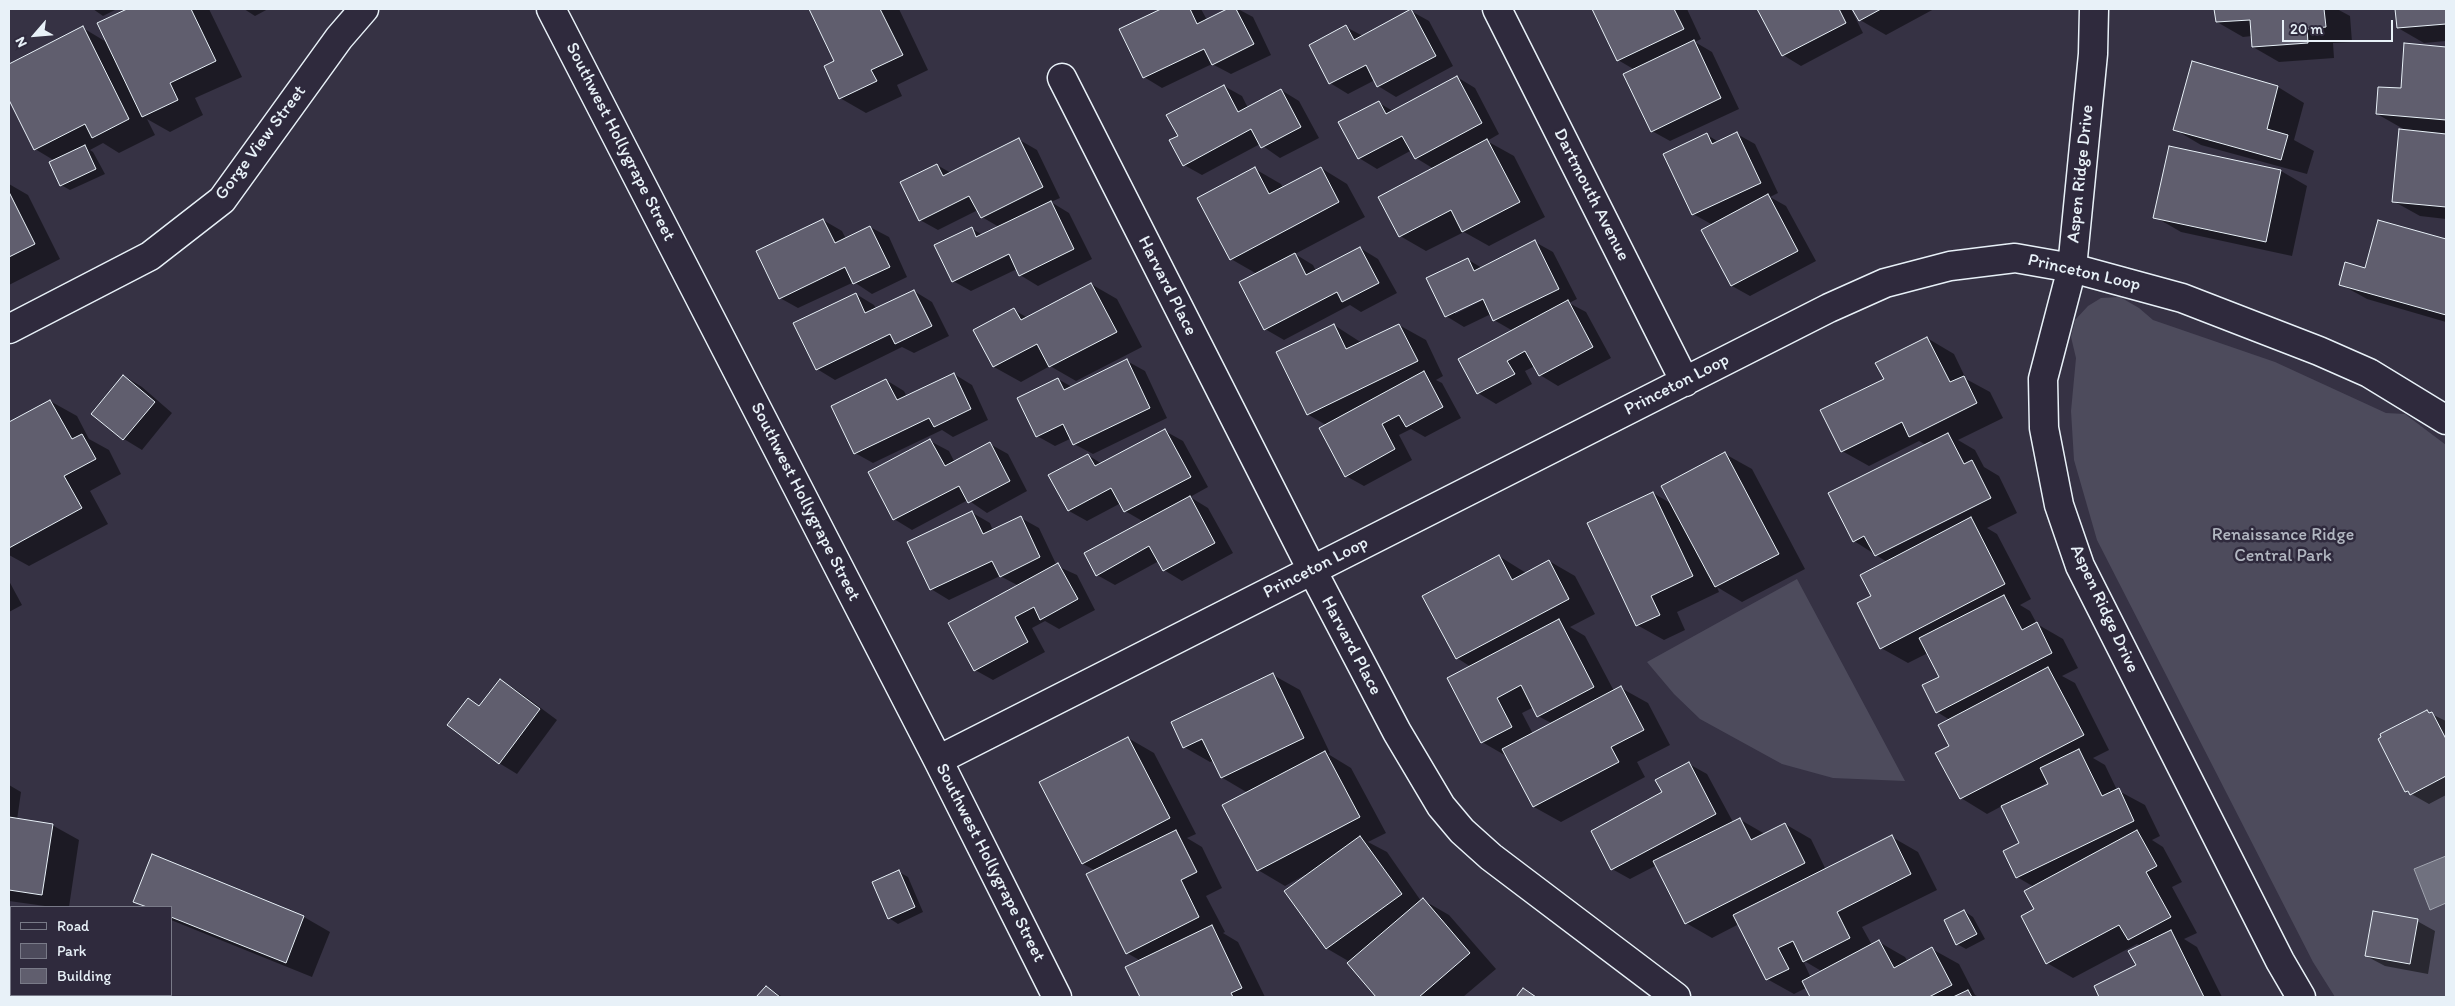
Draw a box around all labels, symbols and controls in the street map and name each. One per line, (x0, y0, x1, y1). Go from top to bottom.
north arrow (10, 10, 60, 60)
scale bar (2285, 10, 2396, 42)
text: 20 m (2290, 20, 2323, 38)
text: N (11, 34, 31, 50)
street label: Southwest Hollygrape Street (560, 39, 680, 245)
street label: Gorge View Street (211, 81, 311, 205)
street label: Aspen Ridge Drive (2063, 104, 2099, 244)
street label: Dartmouth Avenue (1548, 125, 1634, 265)
street label: Harvard Place (1133, 233, 1201, 339)
street label: Princeton Loop (2025, 250, 2143, 296)
street label: Princeton Loop (1621, 349, 1733, 421)
street label: Southwest Hollygrape Street (745, 399, 865, 605)
park label: Renaissance Ridge Central Park (2212, 524, 2354, 566)
street label: Princeton Loop (1260, 532, 1372, 604)
street label: Aspen Ridge Drive (2065, 541, 2143, 677)
street label: Harvard Place (1316, 593, 1386, 699)
street label: Southwest Hollygrape Street (930, 760, 1050, 966)
legend (10, 906, 172, 996)
text: Road (57, 917, 89, 935)
text: Park (57, 942, 87, 960)
text: Building (57, 967, 111, 985)

